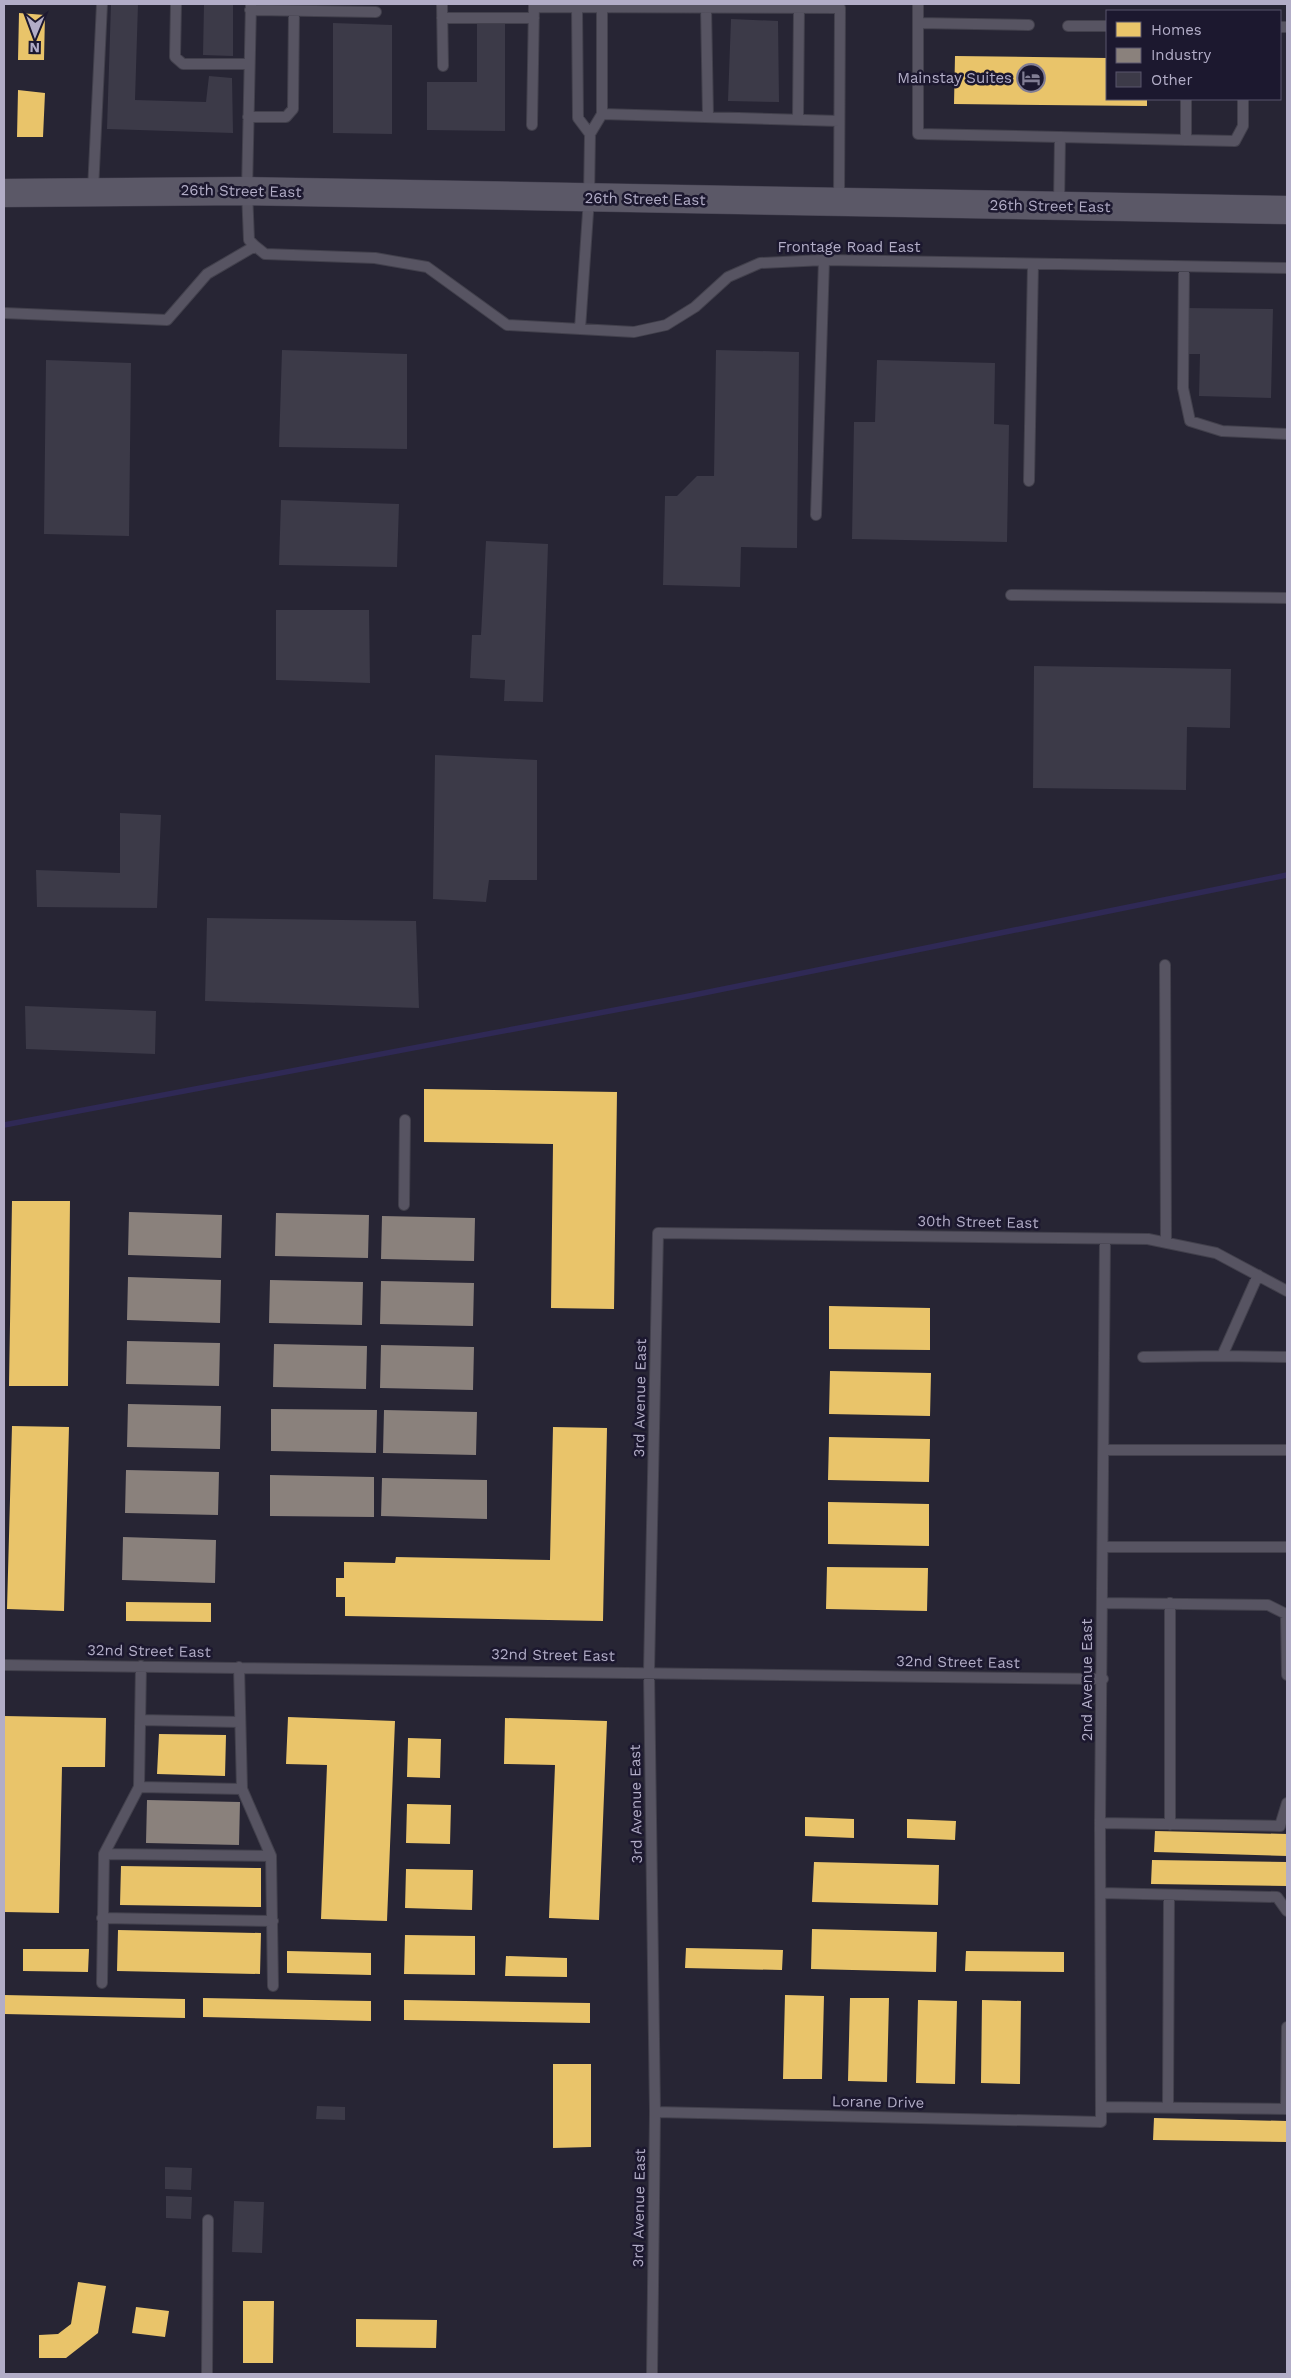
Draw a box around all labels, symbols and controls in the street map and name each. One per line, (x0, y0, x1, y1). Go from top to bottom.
north arrow (10, 10, 60, 60)
legend (1106, 10, 1281, 100)
text: Homes (1151, 21, 1202, 39)
text: N (29, 40, 40, 56)
text: Industry (1151, 46, 1212, 64)
hotel icon: Mainstay Suites (1016, 63, 1046, 93)
place label: Mainstay Suites (897, 69, 1012, 87)
text: Other (1151, 71, 1193, 89)
street label: 26th Street East (180, 181, 302, 201)
street label: 26th Street East (584, 189, 706, 209)
street label: 26th Street East (989, 196, 1111, 216)
street label: Frontage Road East (777, 238, 921, 256)
street label: 30th Street East (917, 1212, 1039, 1232)
street label: 3rd Avenue East (630, 1338, 650, 1458)
street label: 2nd Avenue East (1078, 1618, 1096, 1741)
street label: 32nd Street East (87, 1641, 212, 1661)
street label: 32nd Street East (491, 1645, 616, 1665)
street label: 32nd Street East (896, 1652, 1021, 1672)
street label: 3rd Avenue East (626, 1744, 646, 1864)
street label: Lorane Drive (832, 2092, 924, 2112)
street label: 3rd Avenue East (629, 2148, 649, 2268)

